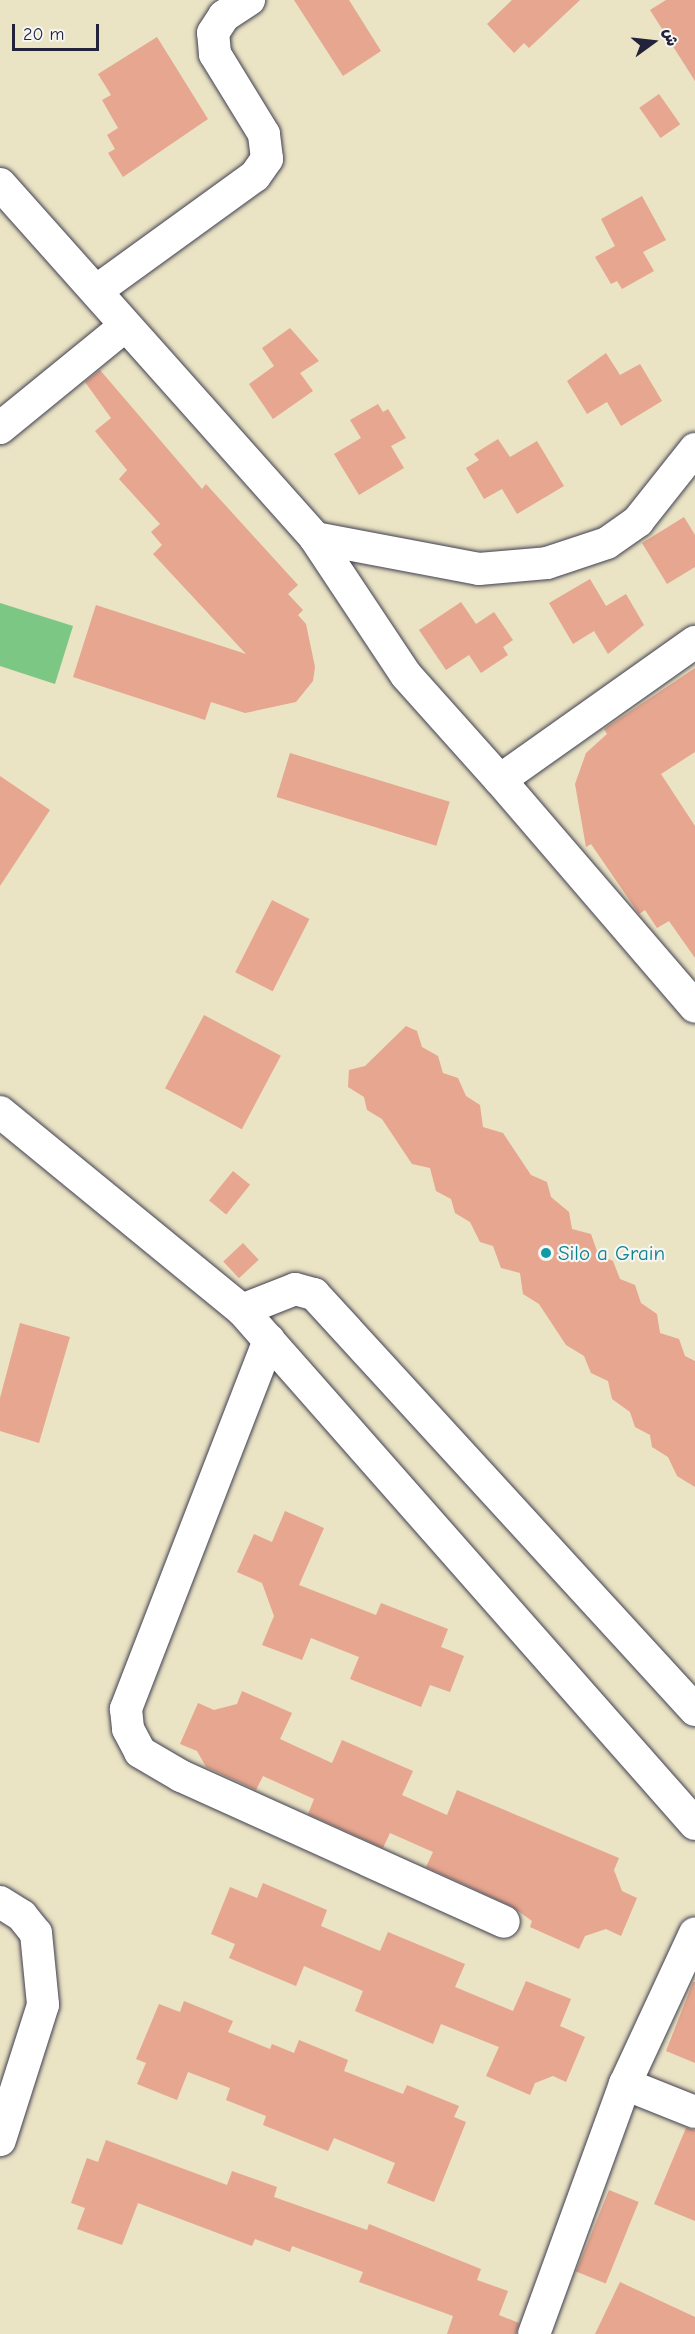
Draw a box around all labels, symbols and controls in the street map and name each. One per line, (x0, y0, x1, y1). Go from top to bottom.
scale bar (15, 12, 102, 50)
north arrow (623, 12, 683, 72)
text: 20 m (23, 24, 64, 45)
text: ش (659, 26, 681, 48)
place label: Silo a Grain (558, 1240, 665, 1266)
marker: Silo a Grain (539, 1246, 553, 1260)

